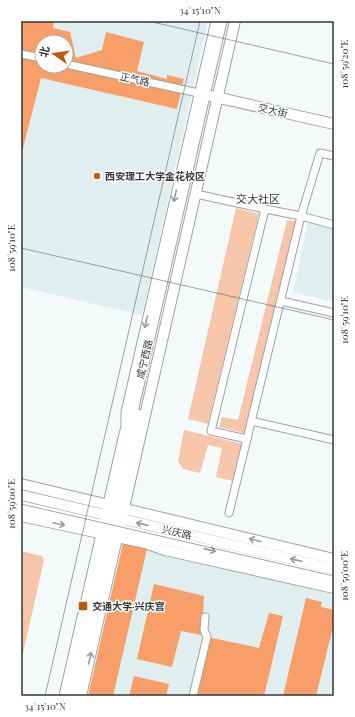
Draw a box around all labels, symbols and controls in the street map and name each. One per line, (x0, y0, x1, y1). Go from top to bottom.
text: 34°15'10"N (179, 3, 221, 17)
north arrow (34, 34, 74, 74)
text: 108°59'20"E (337, 40, 351, 88)
text: 北 (35, 45, 52, 59)
street label: 正气路 (119, 69, 151, 89)
street label: 交大街 (257, 100, 289, 120)
place label: 西安理工大学金花校区 (105, 169, 205, 183)
marker: 西安理工大学金花校区 (92, 171, 102, 181)
one-way arrow (171, 189, 179, 202)
district label: 交大社区 (236, 191, 280, 206)
text: 108°59'10"E (4, 224, 18, 272)
text: 108°59'10"E (337, 296, 351, 344)
one-way arrow (142, 315, 149, 328)
street label: 咸宁西路 (133, 338, 155, 380)
text: 108°59'00"E (4, 479, 18, 529)
one-way arrow (136, 519, 149, 527)
one-way arrow (52, 521, 65, 529)
street label: 兴庆路 (161, 522, 193, 542)
one-way arrow (249, 536, 262, 543)
one-way arrow (203, 546, 216, 554)
text: 108°59'00"E (337, 551, 351, 601)
one-way arrow (290, 556, 303, 564)
place label: 交通大学·兴庆宫 (92, 599, 165, 613)
marker: 交通大学·兴庆宫 (77, 600, 89, 612)
one-way arrow (87, 652, 95, 665)
text: 34°15'10"N (24, 699, 66, 713)

